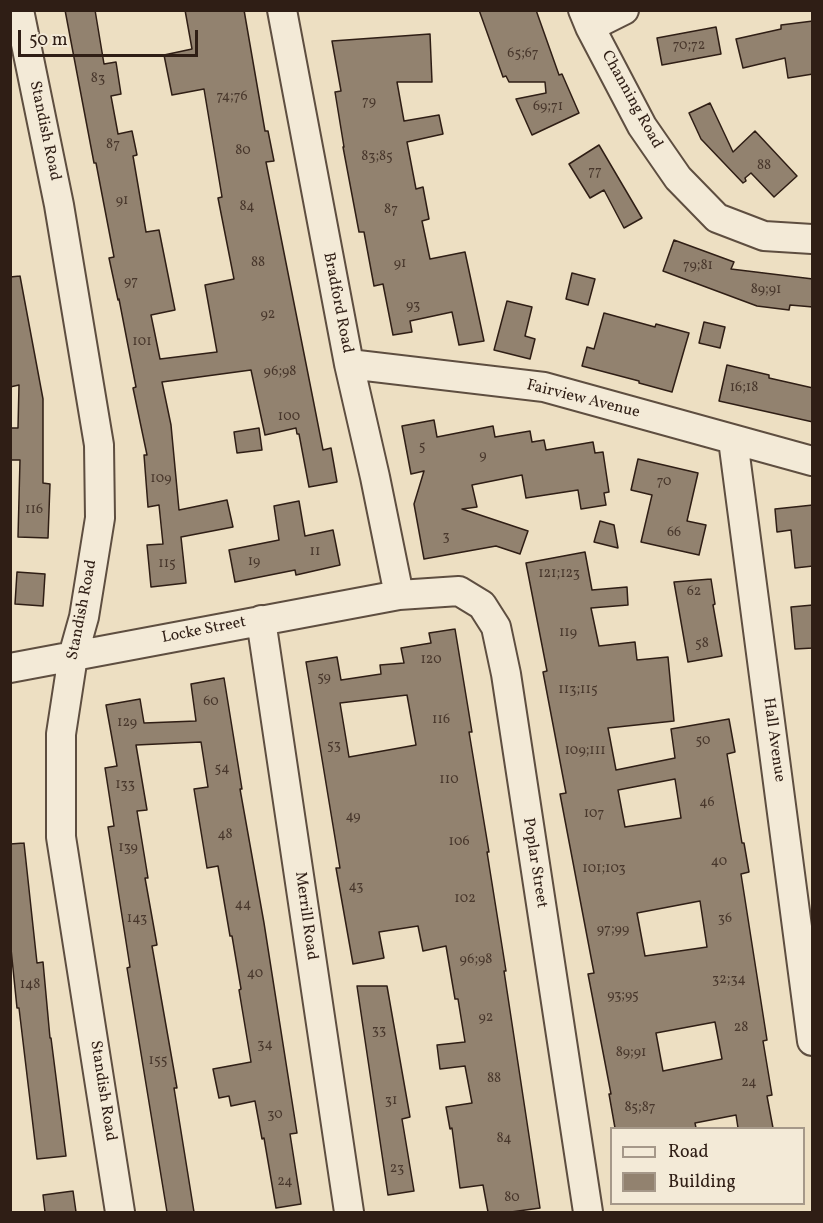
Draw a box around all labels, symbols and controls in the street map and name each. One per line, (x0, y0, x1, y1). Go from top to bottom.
scale bar (21, 18, 201, 56)
text: 50 m (29, 28, 68, 53)
house number: 70;72 (673, 38, 705, 54)
house number: 65;67 (507, 46, 539, 62)
street label: Channing Road (596, 48, 666, 152)
house number: 83 (91, 71, 105, 87)
street label: Standish Road (24, 79, 64, 183)
house number: 74;76 (216, 89, 248, 105)
house number: 79 (362, 94, 376, 110)
house number: 69;71 (533, 99, 563, 115)
house number: 87 (106, 137, 120, 153)
house number: 80 (235, 143, 251, 159)
house number: 83;85 (361, 149, 393, 165)
house number: 88 (757, 158, 771, 174)
house number: 77 (588, 164, 602, 180)
house number: 91 (116, 193, 128, 209)
house number: 84 (239, 199, 255, 215)
house number: 87 (384, 202, 398, 218)
street label: Bradford Road (318, 251, 356, 355)
house number: 88 (251, 255, 265, 271)
house number: 91 (394, 256, 406, 272)
house number: 79;81 (683, 258, 713, 274)
house number: 97 (124, 274, 138, 290)
house number: 89;91 (751, 282, 781, 298)
house number: 93 (406, 298, 420, 314)
house number: 92 (261, 307, 275, 323)
house number: 101 (132, 334, 152, 350)
house number: 96;98 (264, 364, 296, 380)
street label: Fairview Avenue (524, 377, 642, 423)
house number: 16;18 (730, 380, 758, 396)
house number: 100 (278, 409, 300, 425)
house number: 5 (419, 439, 425, 455)
house number: 9 (479, 448, 487, 464)
house number: 109 (150, 471, 172, 487)
house number: 70 (657, 474, 671, 490)
house number: 116 (25, 502, 43, 518)
house number: 66 (667, 525, 681, 541)
house number: 3 (442, 529, 450, 545)
house number: 11 (310, 544, 320, 560)
house number: 19 (248, 554, 260, 570)
house number: 115 (158, 556, 176, 572)
street label: Standish Road (64, 558, 102, 662)
house number: 121;123 (538, 566, 580, 582)
house number: 62 (687, 584, 701, 600)
street label: Locke Street (160, 613, 248, 649)
house number: 119 (559, 625, 577, 641)
house number: 58 (695, 636, 709, 652)
house number: 120 (420, 652, 442, 668)
house number: 59 (317, 670, 331, 686)
house number: 113;115 (558, 682, 598, 698)
house number: 60 (203, 694, 219, 710)
street label: Hall Avenue (758, 697, 788, 783)
house number: 116 (432, 712, 450, 728)
house number: 129 (117, 715, 137, 731)
house number: 50 (696, 733, 710, 749)
house number: 53 (327, 738, 341, 754)
house number: 109;111 (564, 743, 606, 759)
house number: 54 (214, 761, 230, 777)
house number: 110 (439, 772, 459, 788)
house number: 133 (115, 777, 135, 793)
house number: 46 (699, 795, 715, 811)
house number: 107 (584, 806, 604, 822)
house number: 49 (345, 809, 361, 825)
street label: Poplar Street (517, 817, 551, 909)
house number: 48 (217, 827, 233, 843)
house number: 106 (448, 834, 470, 850)
house number: 139 (118, 840, 138, 856)
house number: 40 (711, 854, 727, 870)
house number: 101;103 (582, 861, 626, 877)
street label: Merrill Road (289, 870, 321, 962)
house number: 43 (349, 879, 363, 895)
house number: 102 (454, 891, 476, 907)
house number: 44 (235, 897, 251, 913)
house number: 143 (127, 911, 147, 927)
house number: 36 (718, 911, 732, 927)
house number: 97;99 (597, 922, 629, 938)
house number: 96;98 (460, 952, 492, 968)
house number: 40 (247, 966, 263, 982)
house number: 32;34 (712, 972, 746, 988)
house number: 148 (20, 977, 40, 993)
house number: 93;95 (607, 988, 639, 1004)
house number: 92 (479, 1010, 493, 1026)
house number: 28 (734, 1020, 748, 1036)
house number: 33 (372, 1023, 386, 1039)
house number: 34 (257, 1037, 273, 1053)
street label: Standish Road (85, 1039, 119, 1143)
house number: 89;91 (616, 1045, 646, 1061)
house number: 155 (149, 1053, 167, 1069)
house number: 88 (487, 1071, 501, 1087)
house number: 24 (741, 1075, 757, 1091)
house number: 31 (385, 1093, 397, 1109)
house number: 85;87 (624, 1100, 656, 1116)
house number: 30 (267, 1107, 283, 1123)
legend (610, 1127, 805, 1205)
house number: 84 (496, 1131, 512, 1147)
text: Road (668, 1140, 709, 1165)
house number: 23 (390, 1161, 404, 1177)
text: Building (668, 1170, 736, 1195)
house number: 24 (277, 1174, 293, 1190)
house number: 80 (504, 1190, 520, 1206)

